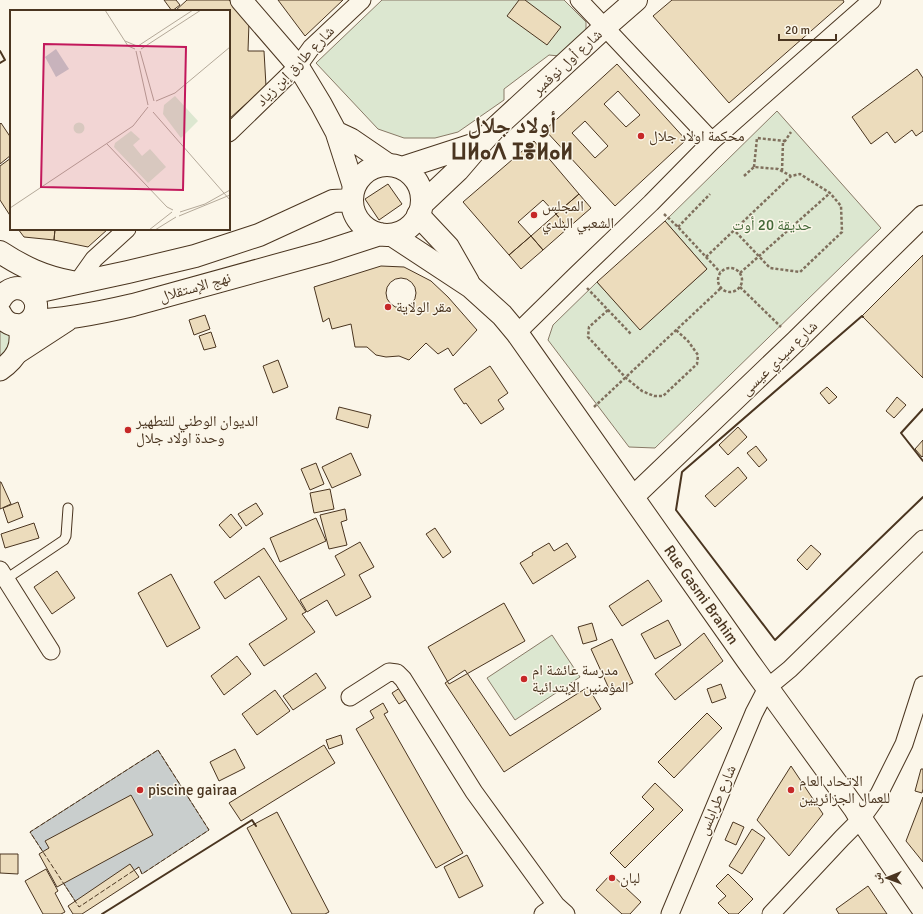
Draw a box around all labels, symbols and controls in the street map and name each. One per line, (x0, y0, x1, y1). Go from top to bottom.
inset map (10, 10, 230, 230)
scale bar (779, 16, 836, 42)
street label: شارع طارق إبن زياد (252, 22, 339, 111)
text: 20 m (785, 23, 810, 38)
street label: شارع أول نوفمبر (528, 25, 606, 100)
district label: أولاد جلال ⵡⵍⴰⴷ ⵊⴻⵍⴰⵍ (451, 110, 573, 166)
place label: محكمة اولاد جلال (649, 127, 745, 146)
marker: محكمة اولاد جلال (636, 131, 646, 141)
place label: المجلس الشعبي البلدي (542, 197, 614, 235)
marker: المجلس الشعبي البلدي (529, 210, 539, 220)
park label: حديقة 20 أوت (732, 216, 812, 234)
street label: نهج الإستقلال (157, 268, 233, 307)
place label: مقر الولاية (396, 298, 452, 316)
marker: مقر الولاية (383, 302, 393, 312)
street label: شارع سيدي عيسى (737, 317, 823, 401)
place label: الديوان الوطني للتطهير وحدة اولاد جلال (135, 412, 258, 448)
marker: الديوان الوطني للتطهير وحدة اولاد جلال (123, 425, 133, 435)
street label: Rue Gasmi Brahim (660, 542, 742, 648)
place label: مدرسة عائشة ام المؤمنين الإبتدائية (532, 661, 629, 697)
marker: مدرسة عائشة ام المؤمنين الإبتدائية (519, 674, 529, 684)
street label: شارع طرابلس (694, 762, 741, 838)
place label: الاتحاد العام للعمال الجزائريين (799, 772, 890, 808)
place label: piscine gairaa (148, 781, 237, 799)
marker: piscine gairaa (135, 785, 145, 795)
marker: الاتحاد العام للعمال الجزائريين (786, 785, 796, 795)
north arrow (867, 858, 907, 898)
place label: لبان (620, 869, 640, 888)
text: ش (871, 872, 885, 884)
marker: لبان (607, 873, 617, 883)

